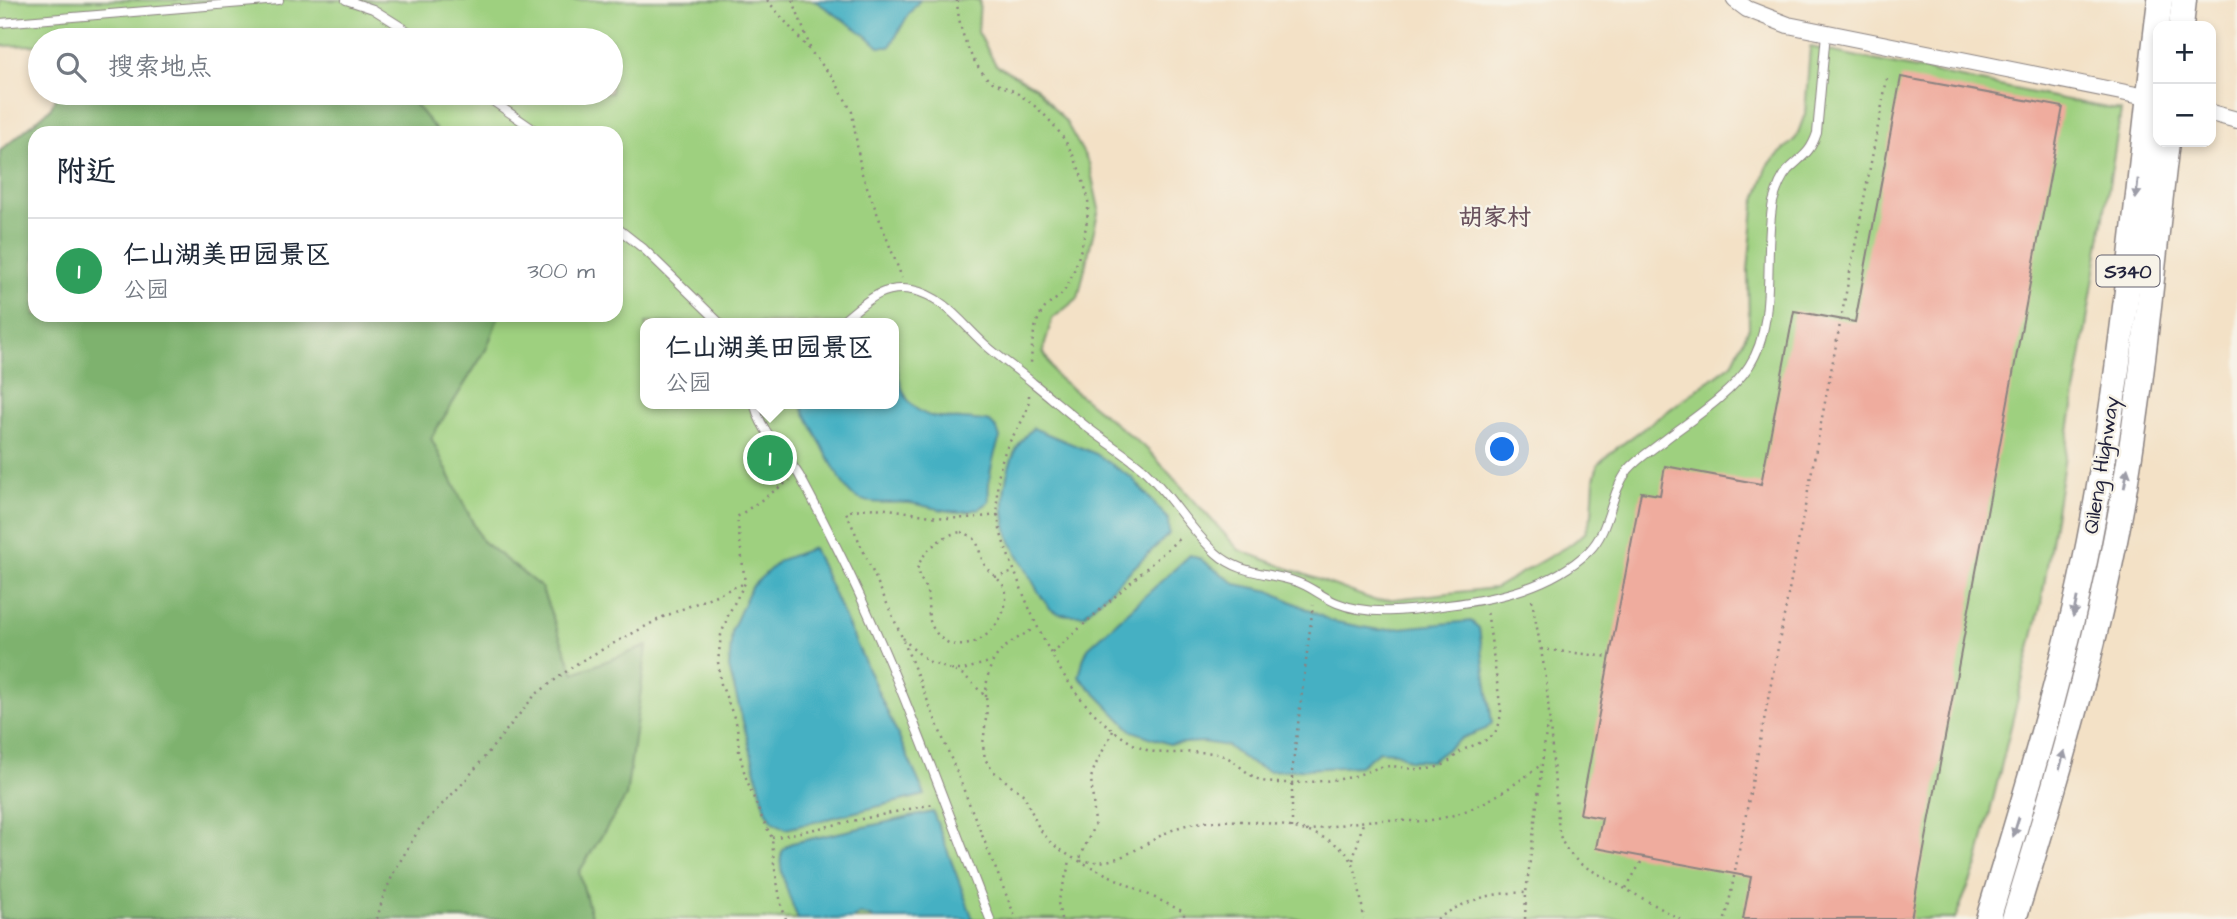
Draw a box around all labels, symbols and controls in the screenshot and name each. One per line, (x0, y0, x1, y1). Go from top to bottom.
map controls (2153, 21, 2216, 147)
button: + (2153, 21, 2216, 84)
search box (28, 28, 623, 105)
icon: search (52, 48, 90, 86)
text: 搜索地点 (108, 49, 212, 85)
button: − (2153, 84, 2216, 147)
text: 附近 (56, 151, 116, 193)
one-way arrow (2132, 179, 2143, 201)
district label: 胡家村 (1459, 201, 1531, 235)
text: 仁山湖美田园景区 (123, 237, 331, 273)
text: 1 (78, 255, 80, 287)
text: 300 m (527, 255, 595, 287)
road number: S340 (2096, 256, 2160, 286)
text: 公园 (123, 274, 169, 306)
popup (640, 318, 899, 409)
text: 仁山湖美田园景区 (665, 330, 874, 366)
text: 公园 (665, 367, 711, 399)
street label: Qileng Highway (2076, 394, 2129, 536)
pin: 1 (747, 432, 793, 484)
your location (1485, 432, 1519, 466)
one-way arrow (2121, 467, 2132, 489)
one-way arrow (2069, 596, 2080, 618)
one-way arrow (2057, 749, 2068, 771)
one-way arrow (2010, 817, 2020, 838)

